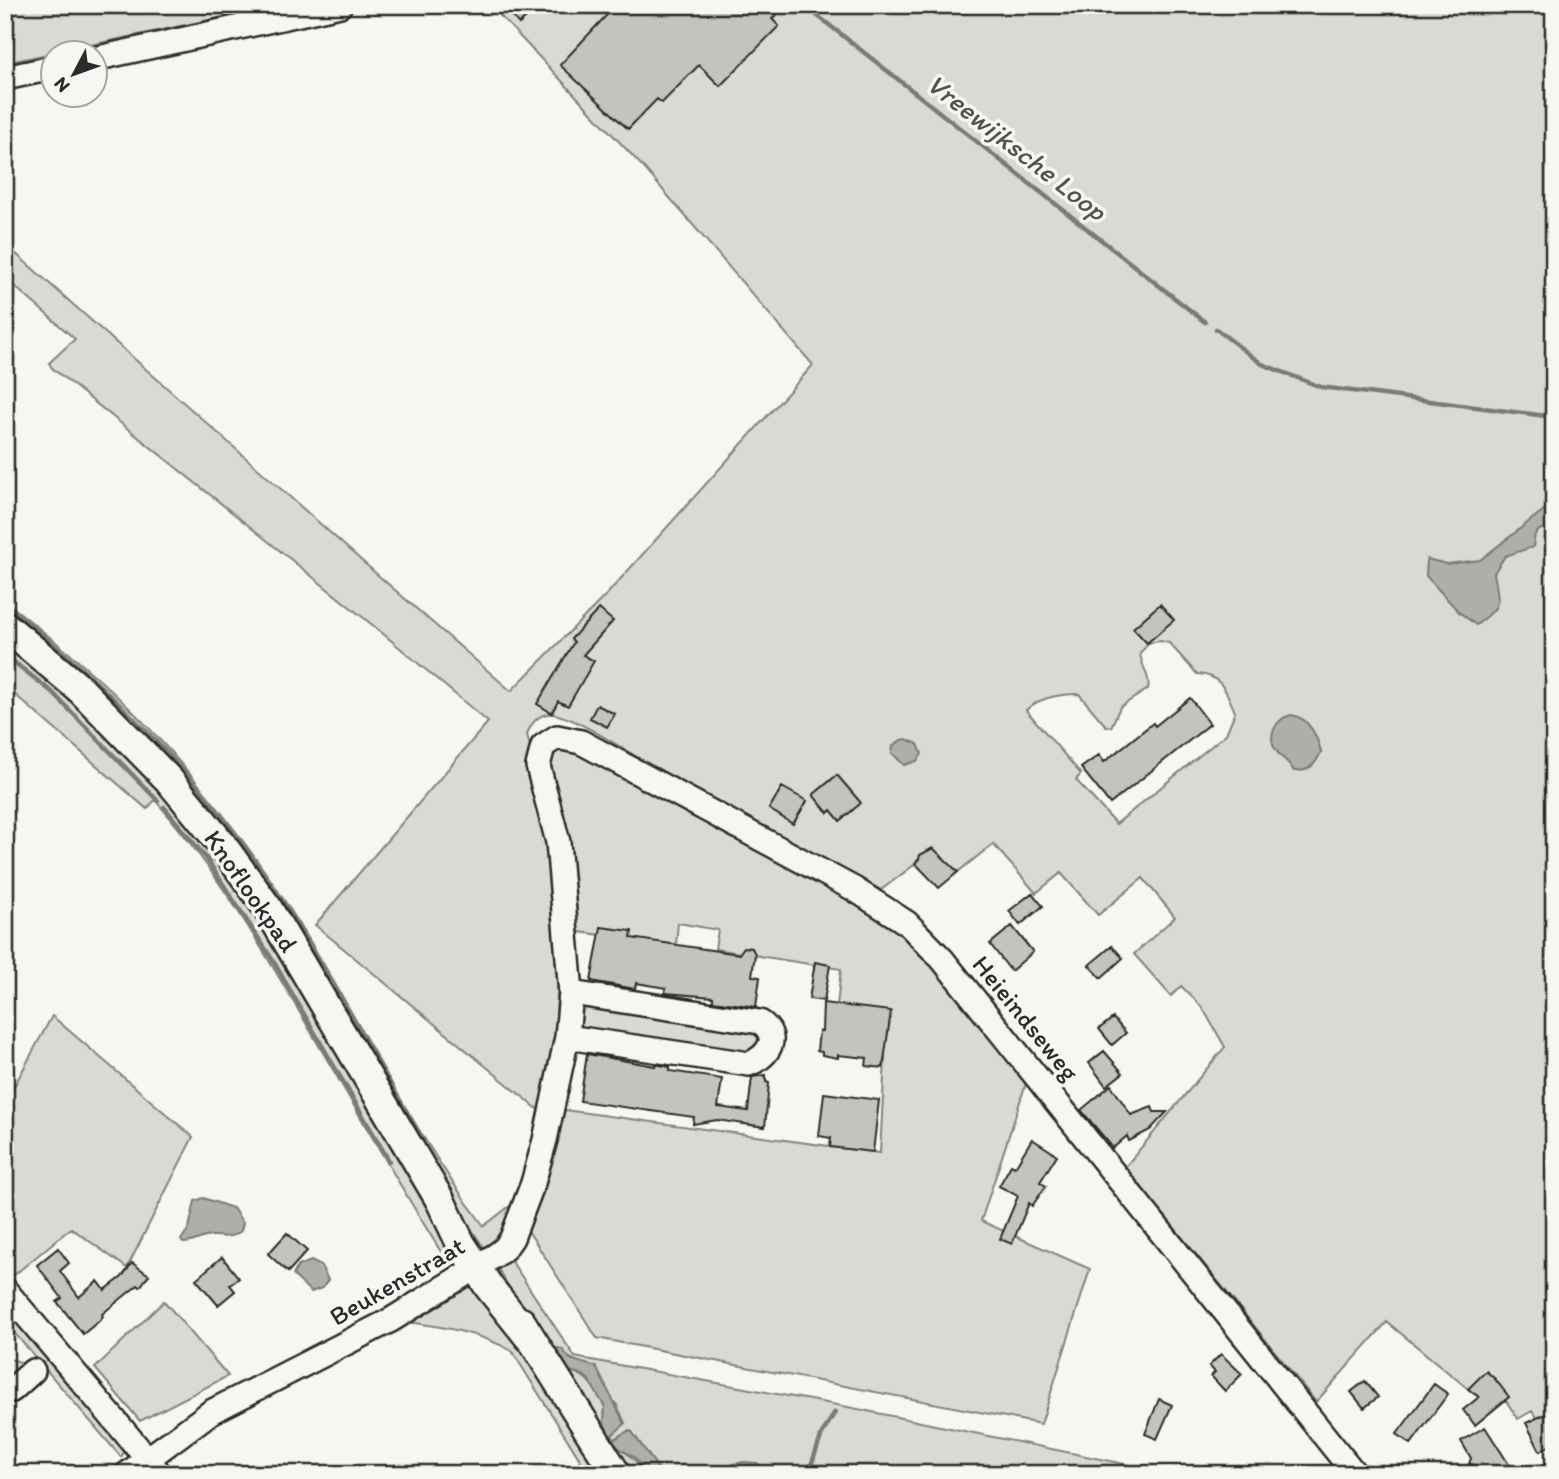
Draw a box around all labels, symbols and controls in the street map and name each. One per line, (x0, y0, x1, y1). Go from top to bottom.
north arrow (38, 38, 108, 108)
water label: Vreewijksche Loop (920, 66, 1115, 228)
text: N (49, 72, 74, 97)
street label: Knoflookpad (197, 824, 305, 958)
street label: Heieindseweg (966, 949, 1087, 1088)
street label: Beukenstraat (324, 1229, 470, 1333)

